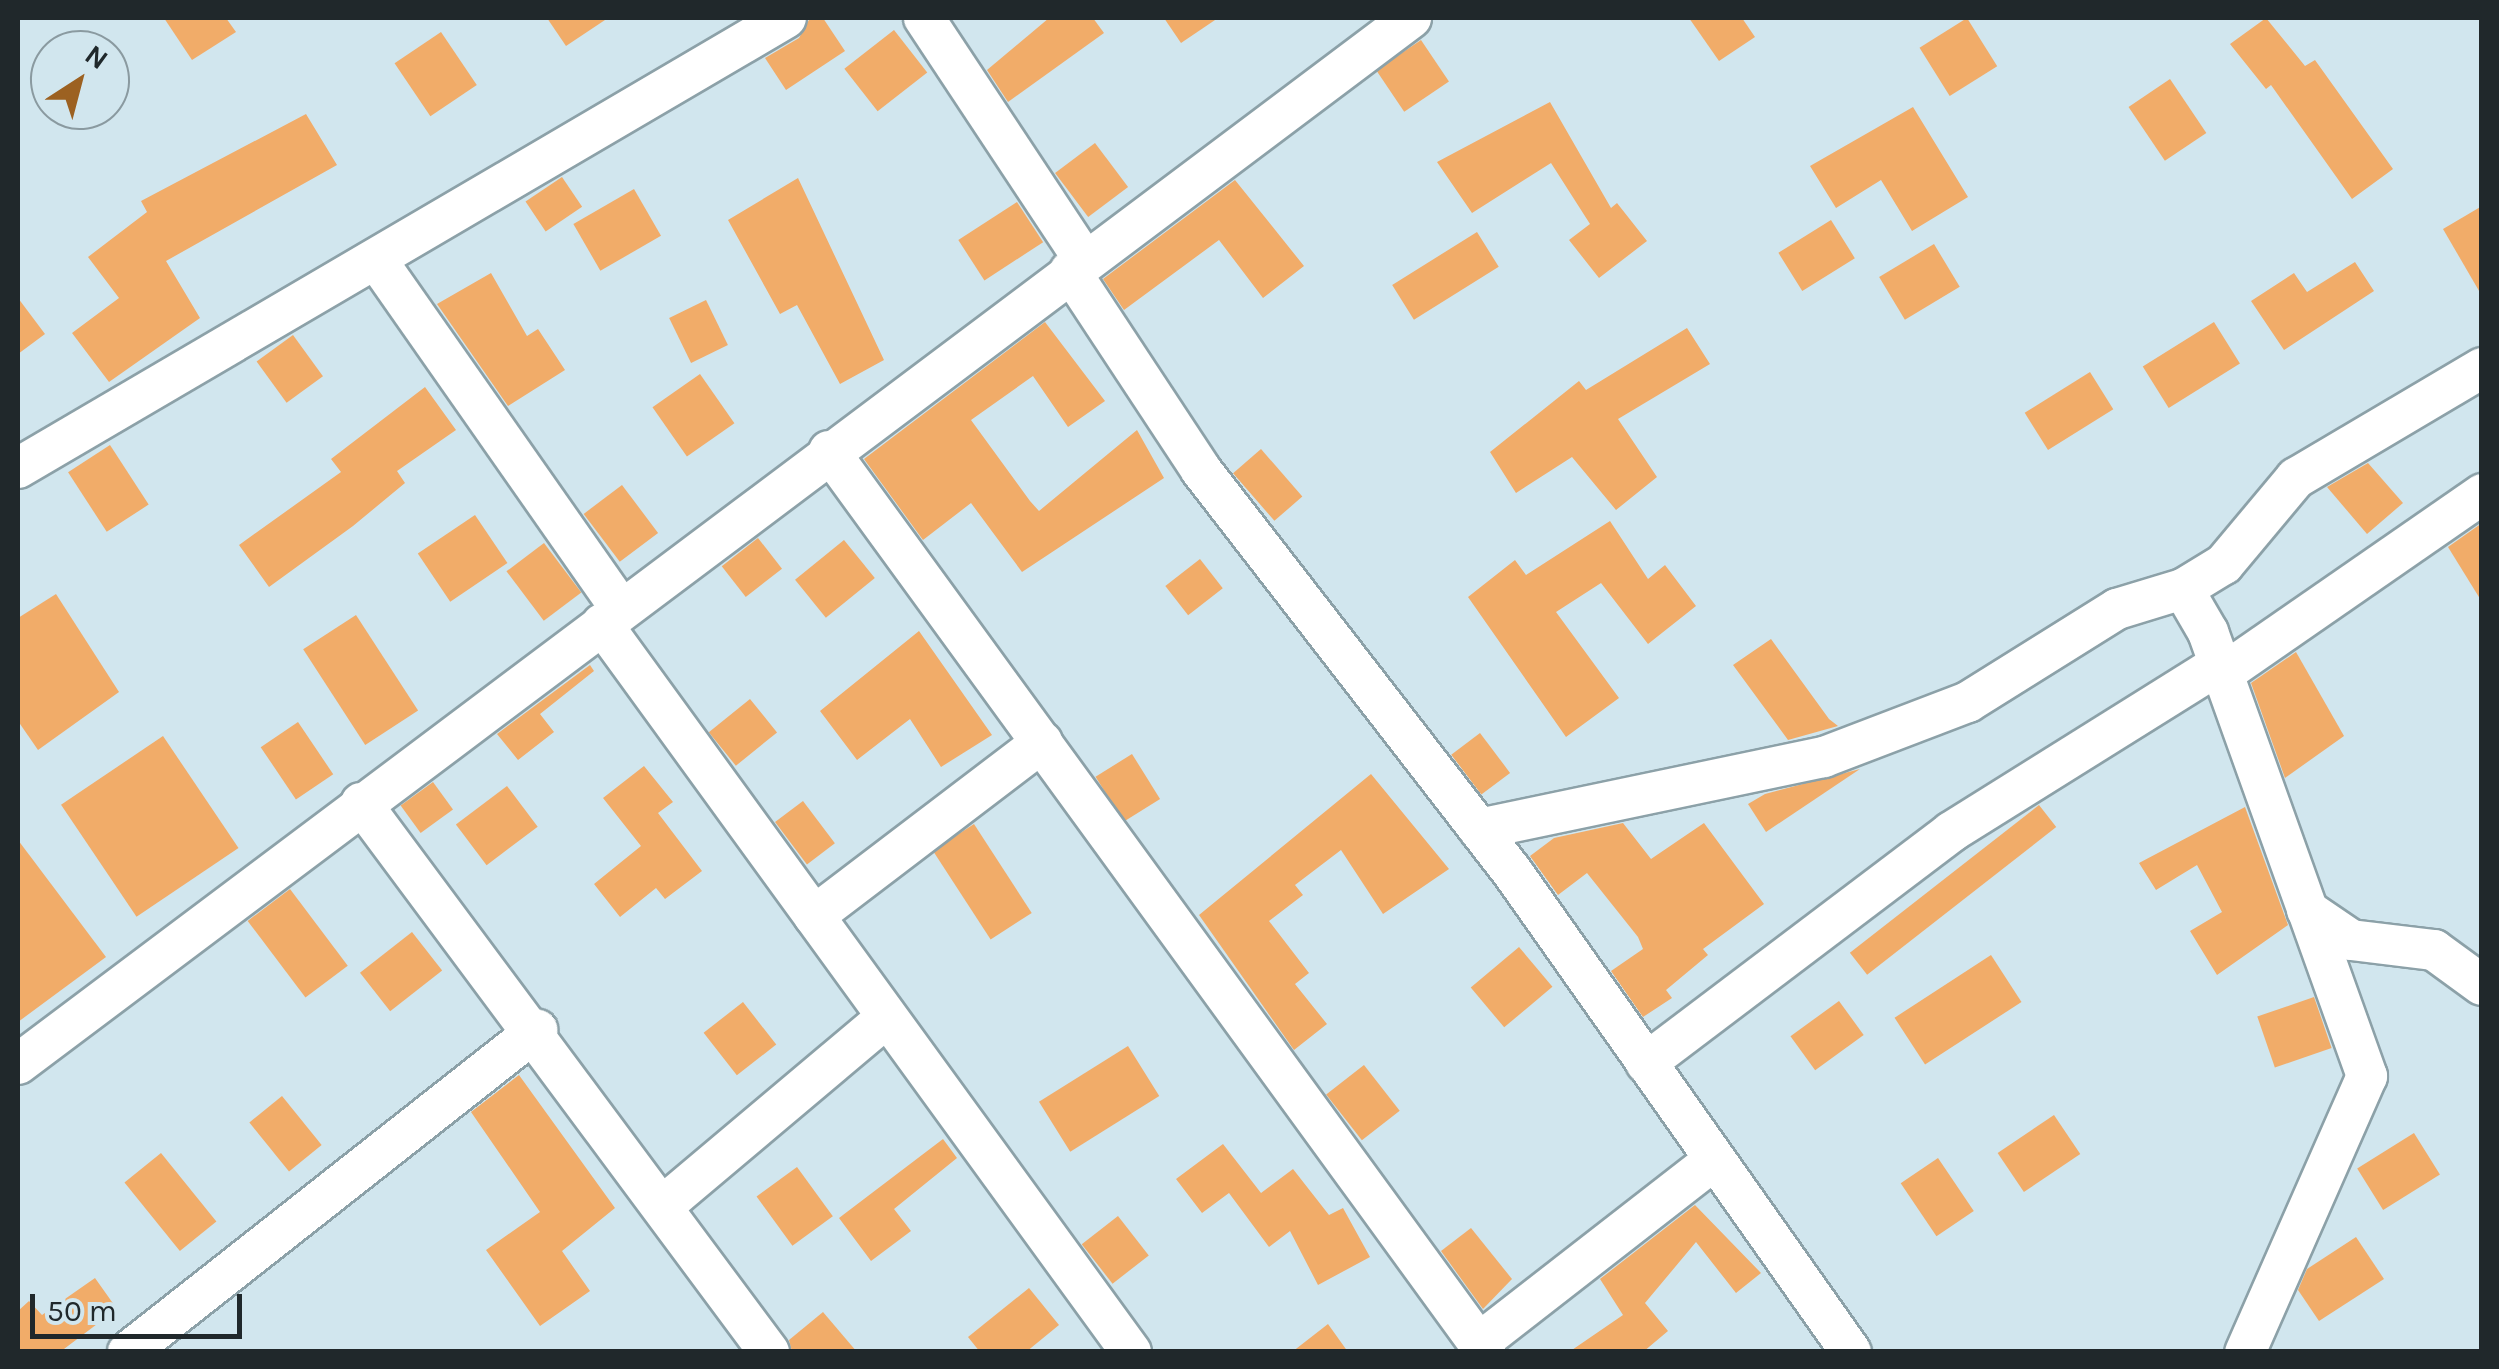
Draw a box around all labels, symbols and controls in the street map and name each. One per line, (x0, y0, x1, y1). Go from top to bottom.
north arrow (30, 30, 130, 130)
text: N (79, 38, 115, 76)
scale bar (35, 1274, 248, 1336)
text: 50 m (47, 1293, 117, 1329)

